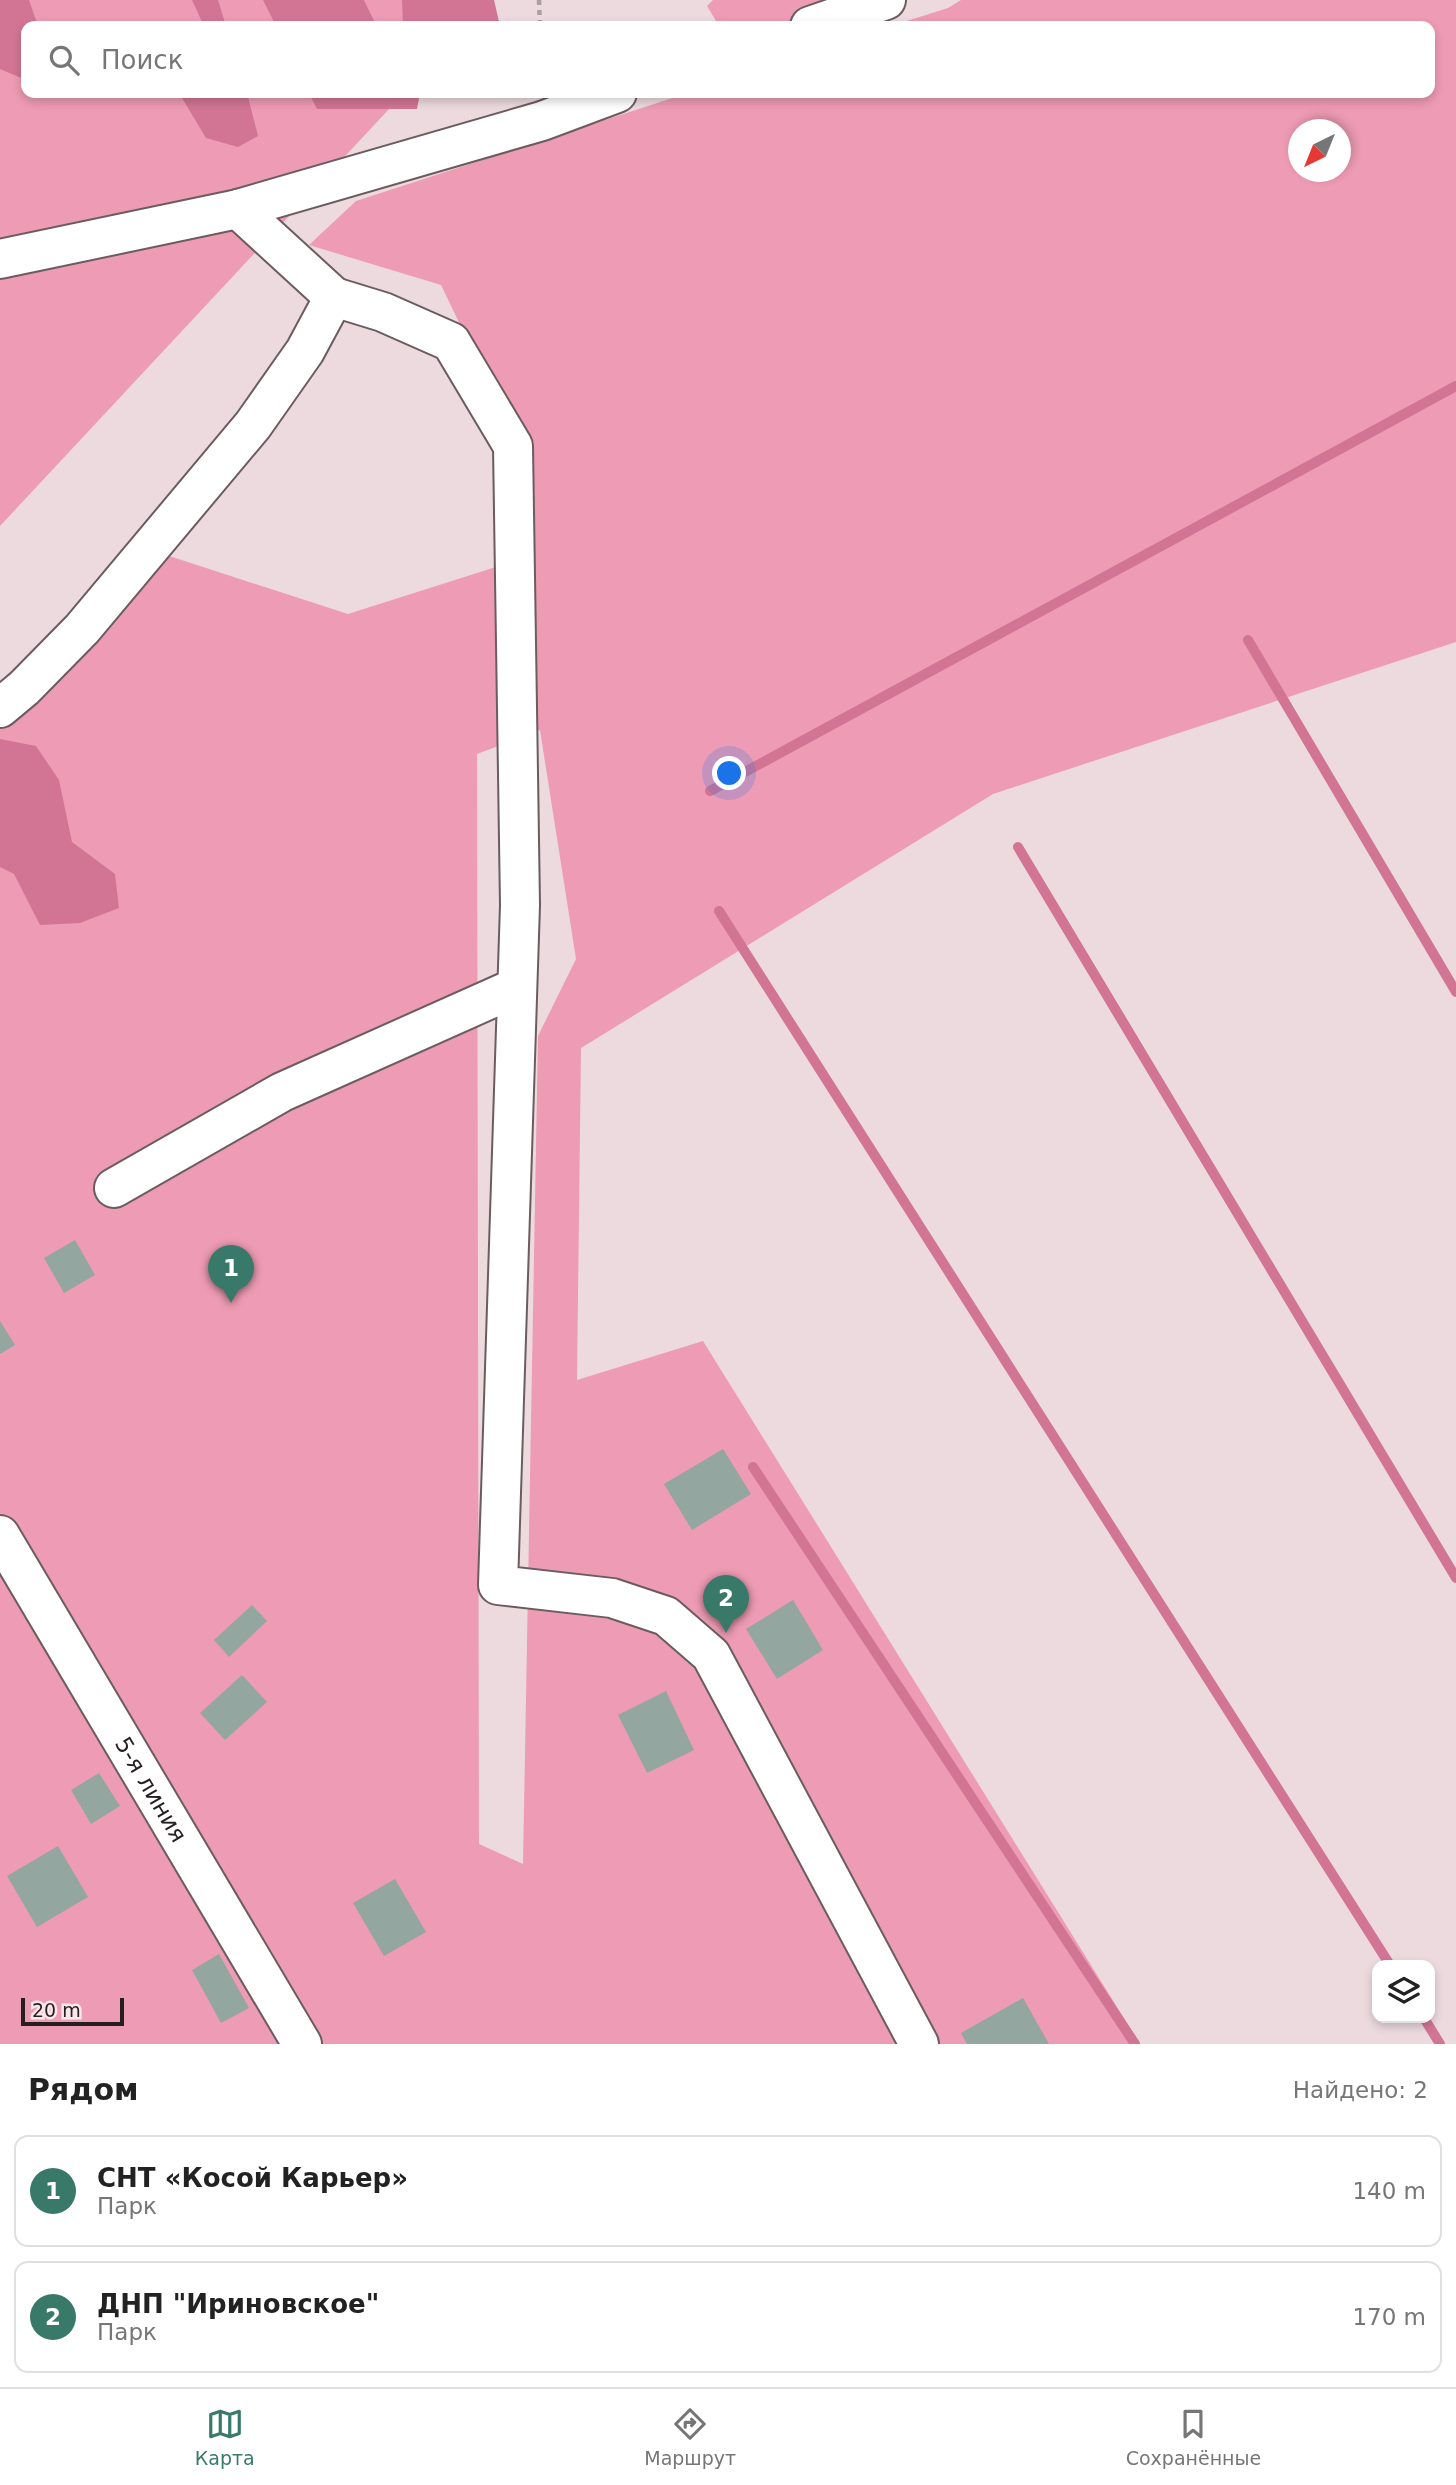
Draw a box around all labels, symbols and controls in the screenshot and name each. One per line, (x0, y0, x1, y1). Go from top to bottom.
search box (21, 21, 1435, 98)
icon: search (45, 41, 83, 79)
text: Поиск (101, 45, 183, 75)
north arrow (1288, 119, 1351, 182)
your location (712, 756, 746, 790)
pin: 1 (208, 1245, 254, 1303)
pin: 2 (703, 1575, 749, 1633)
street label: 5-я линия (110, 1732, 192, 1847)
map controls (1372, 1960, 1435, 2023)
button: layers (1372, 1960, 1435, 2023)
scale bar (21, 1995, 124, 2027)
text: 20 m (32, 1999, 81, 2021)
text: Рядом (28, 2072, 139, 2107)
text: Найдено: 2 (1293, 2077, 1428, 2103)
text: СНТ «Косой Карьер» (97, 2163, 408, 2193)
text: 1 (45, 2178, 61, 2204)
text: 140 m (1352, 2178, 1426, 2204)
text: Парк (97, 2193, 157, 2219)
text: ДНП "Ириновское" (97, 2289, 379, 2319)
text: 2 (45, 2304, 61, 2330)
text: 170 m (1352, 2304, 1426, 2330)
text: Парк (97, 2319, 157, 2345)
tab: Карта (195, 2405, 255, 2469)
tab: Маршрут (644, 2405, 736, 2469)
tab: Сохранённые (1126, 2405, 1261, 2469)

